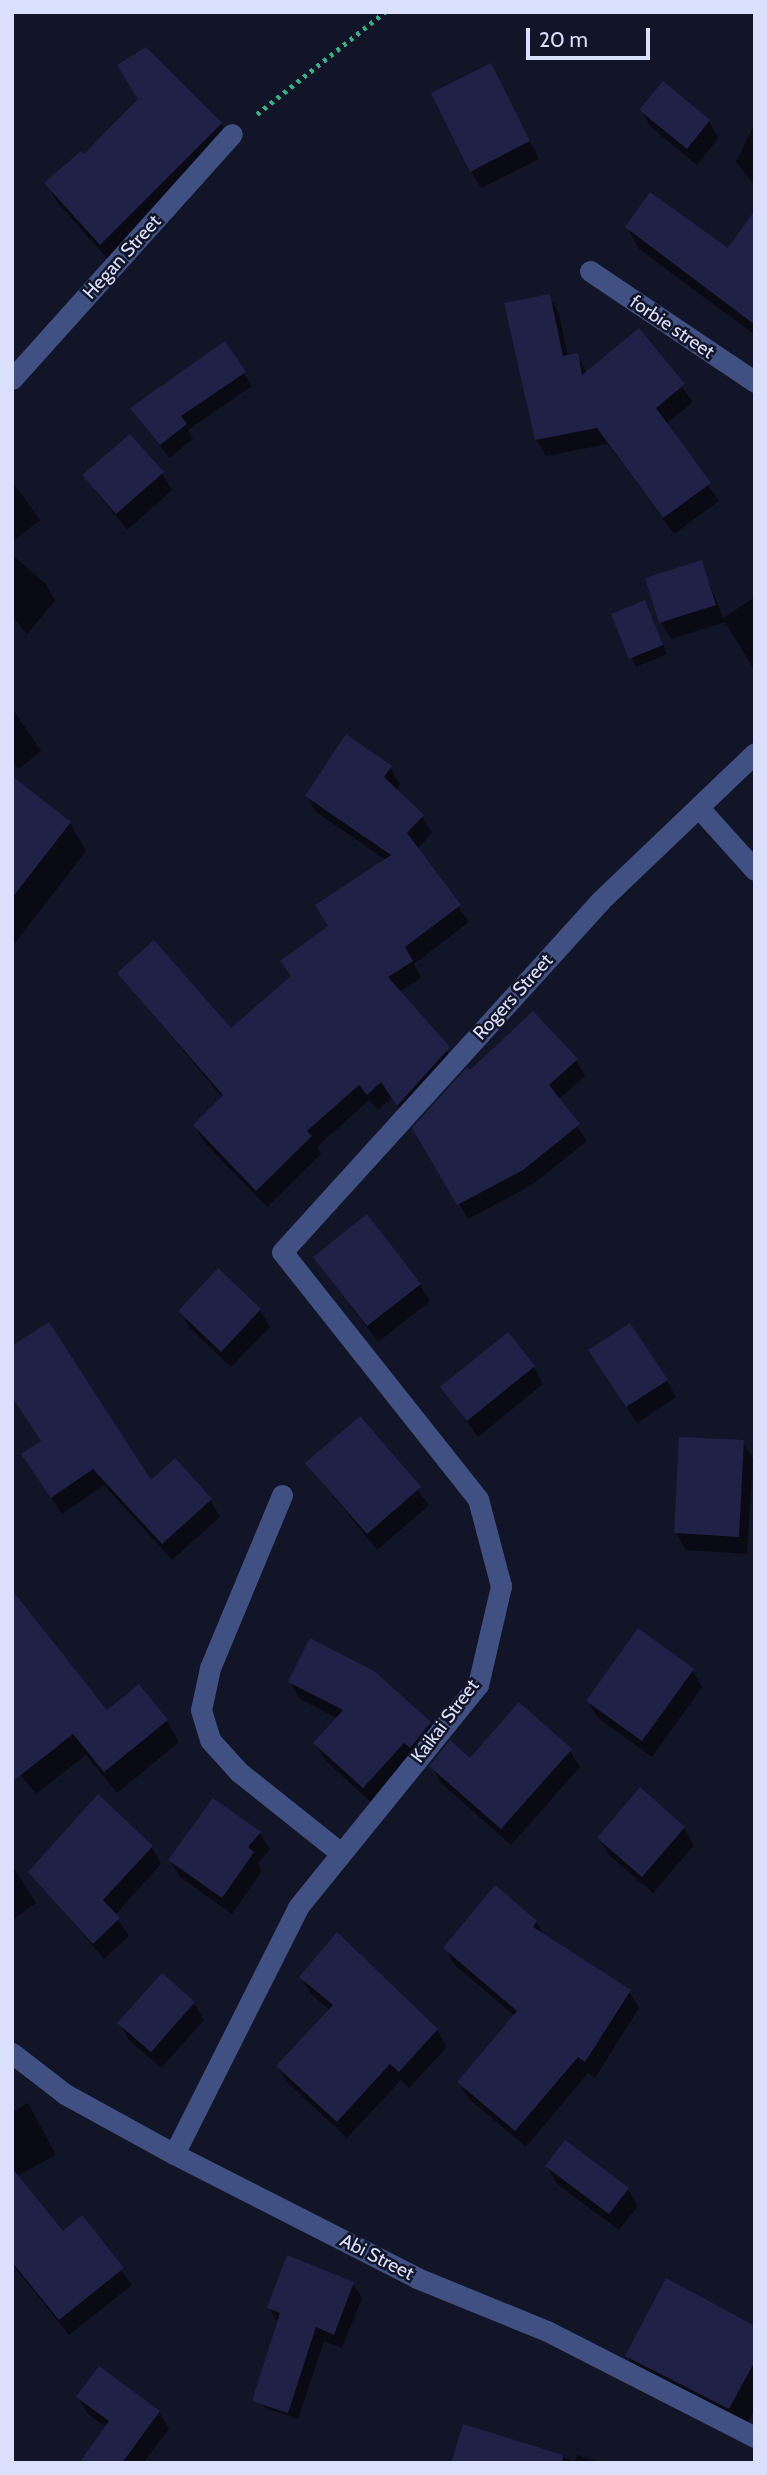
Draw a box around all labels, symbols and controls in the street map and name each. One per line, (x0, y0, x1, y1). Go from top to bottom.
scale bar (529, 14, 653, 58)
text: 20 m (539, 27, 588, 52)
street label: Hegan Street (78, 210, 166, 304)
street label: forbie street (625, 290, 719, 364)
street label: Rogers Street (468, 949, 558, 1045)
street label: Kaikai Street (406, 1675, 484, 1767)
street label: Abi Street (336, 2229, 418, 2285)

